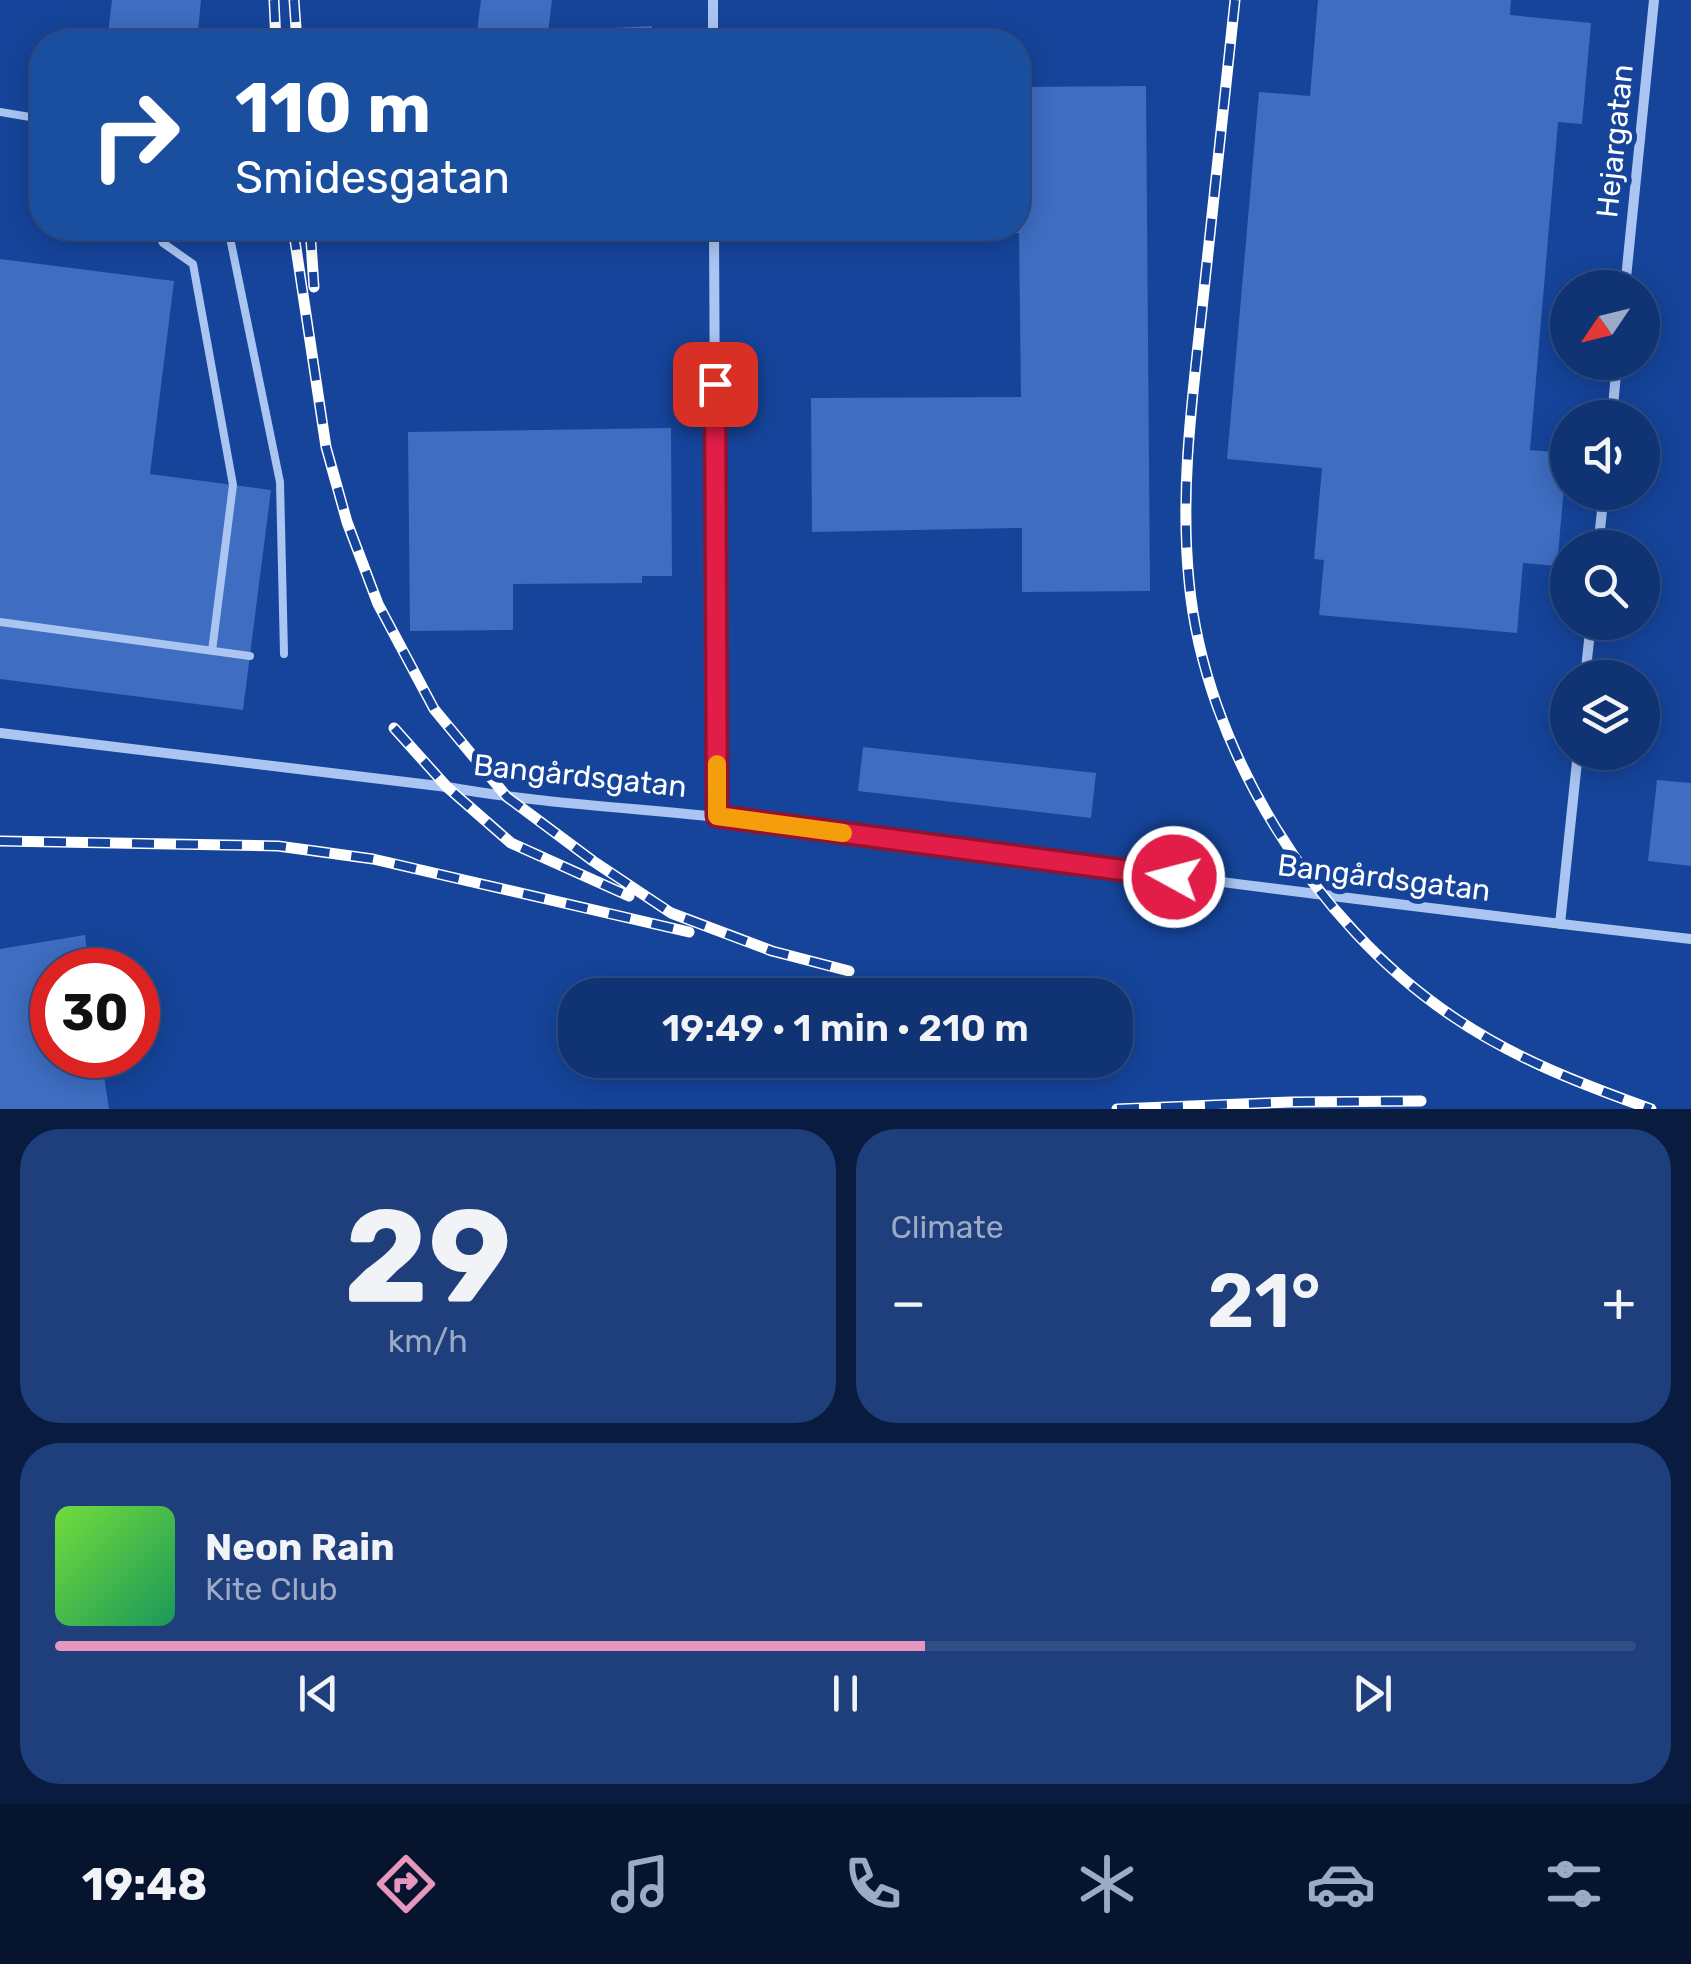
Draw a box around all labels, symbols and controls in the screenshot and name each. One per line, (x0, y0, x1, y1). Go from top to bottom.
street label: Hejargatan (1589, 62, 1641, 220)
text: 110 m (235, 67, 431, 150)
icon: right (70, 70, 200, 200)
text: Smidesgatan (235, 151, 510, 204)
north arrow (1550, 270, 1660, 380)
map controls (1550, 270, 1660, 770)
pin (673, 342, 758, 427)
icon: arrive (688, 357, 743, 412)
button: sound (1550, 400, 1660, 510)
button: search (1550, 530, 1660, 640)
button: layers (1550, 660, 1660, 770)
street label: Bangårdsgatan (472, 747, 688, 805)
position arrow (1122, 825, 1226, 929)
street label: Bangårdsgatan (1275, 847, 1493, 909)
speed limit sign: 30 (30, 948, 160, 1078)
text: 19:49 · 1 min · 210 m (662, 1005, 1029, 1051)
text: 29 (344, 1179, 512, 1334)
text: Climate (891, 1208, 1004, 1246)
text: 21° (1207, 1257, 1321, 1346)
text: − (891, 1270, 926, 1335)
text: + (1602, 1270, 1636, 1335)
text: km/h (388, 1322, 468, 1360)
text: Neon Rain (205, 1524, 395, 1570)
text: Kite Club (205, 1570, 338, 1608)
icon: previous (291, 1666, 346, 1721)
icon: pause (818, 1666, 873, 1721)
icon: next (1345, 1666, 1400, 1721)
icon: directions (371, 1849, 441, 1919)
icon: music (605, 1849, 675, 1919)
icon: phone (838, 1849, 908, 1919)
icon: climate (1072, 1849, 1142, 1919)
icon: car (1306, 1849, 1376, 1919)
icon: filters (1539, 1849, 1609, 1919)
text: 19:48 (82, 1858, 207, 1911)

